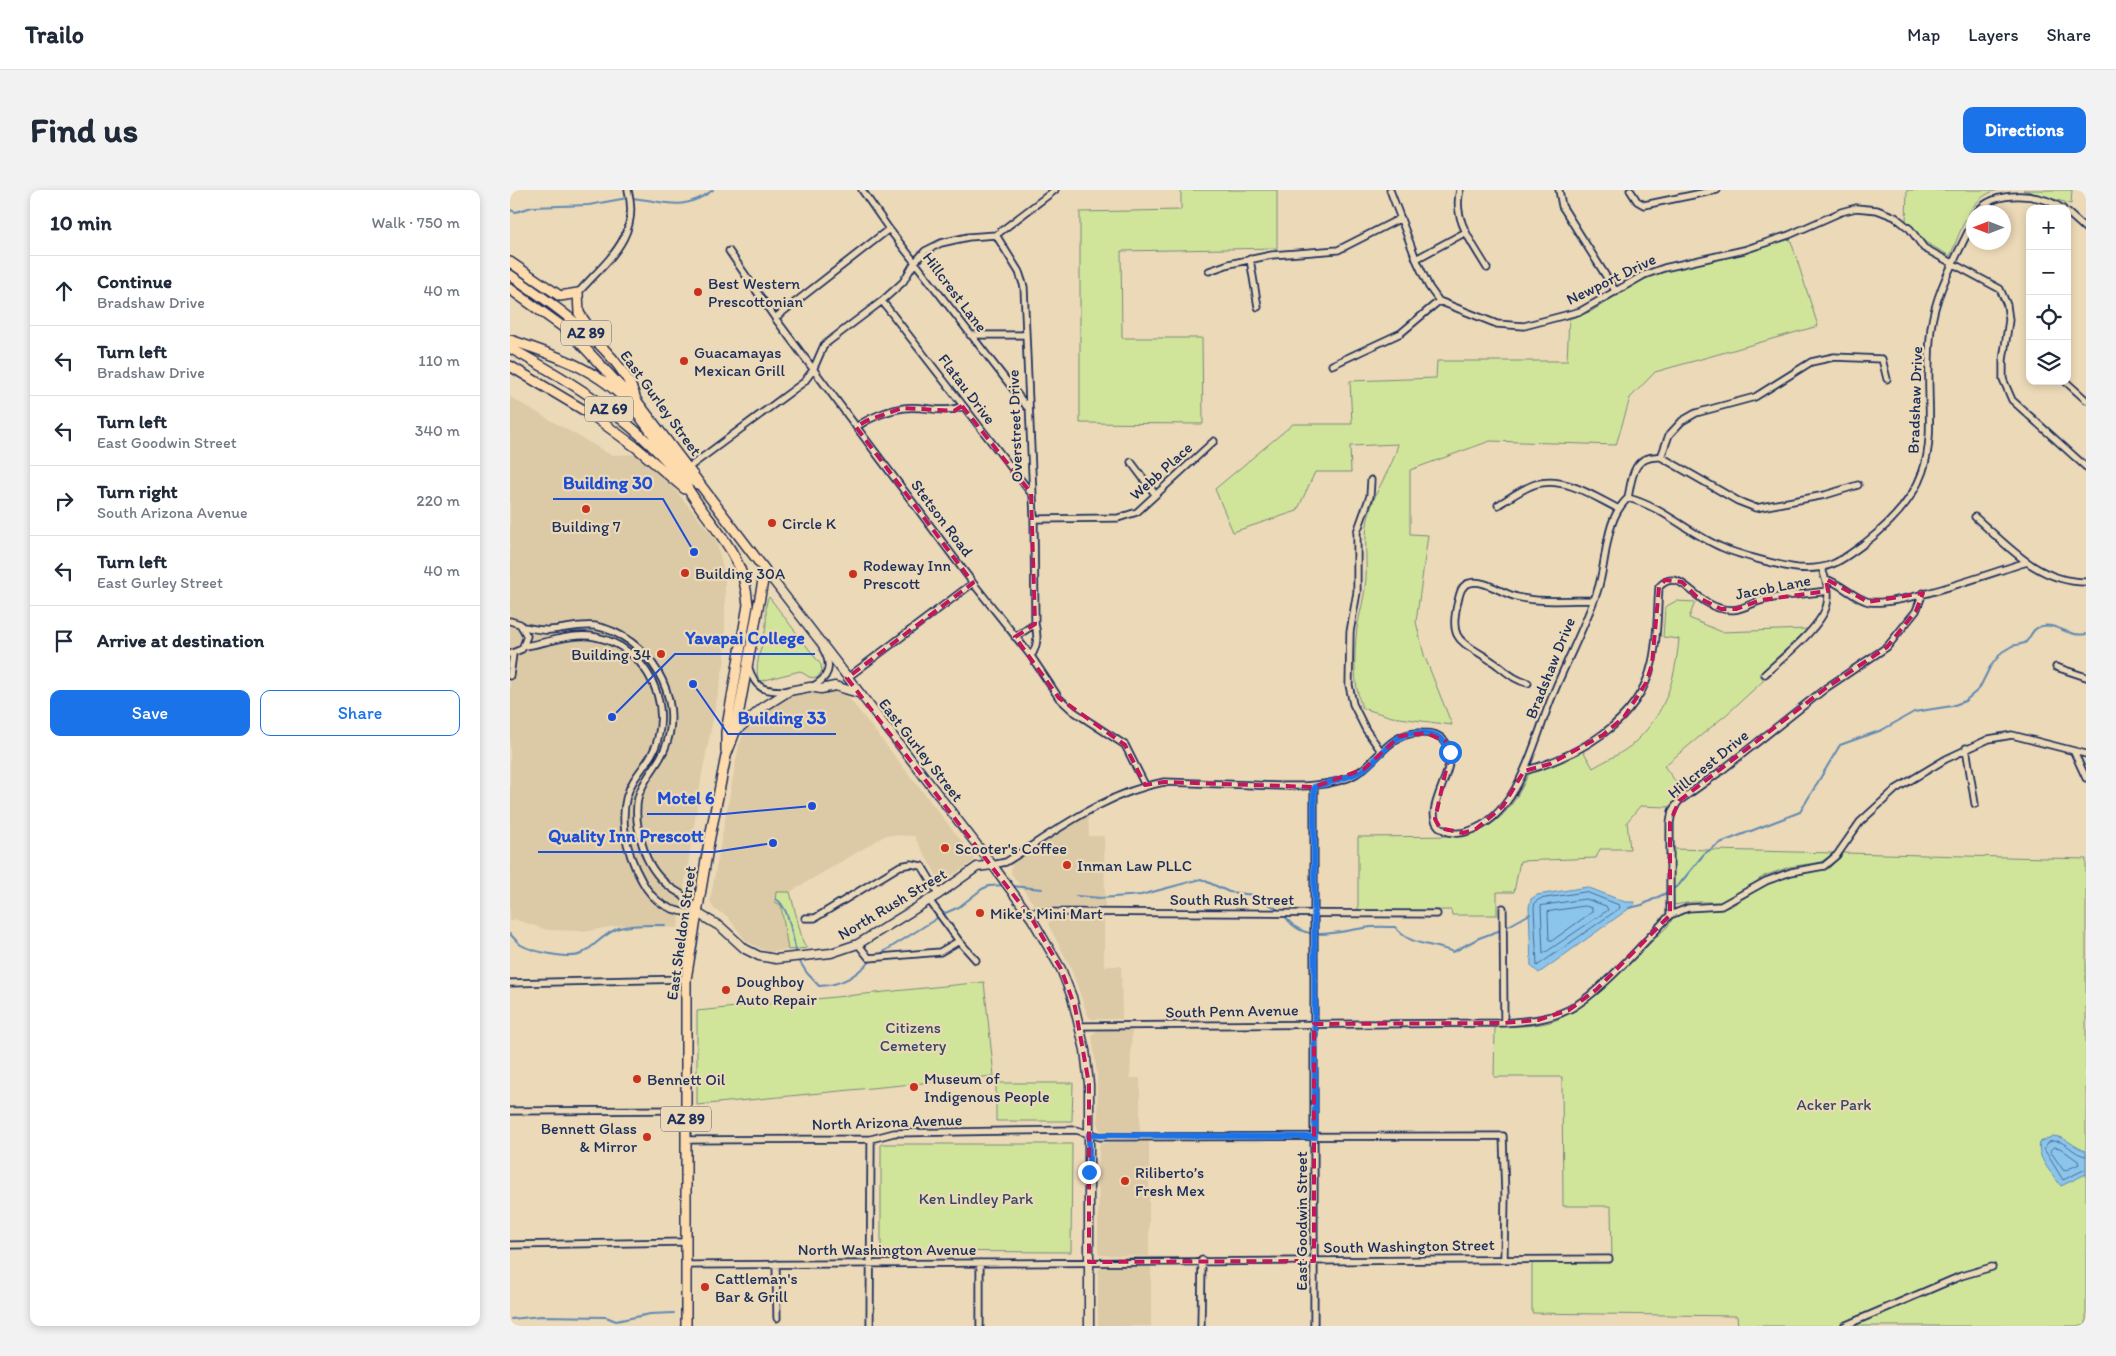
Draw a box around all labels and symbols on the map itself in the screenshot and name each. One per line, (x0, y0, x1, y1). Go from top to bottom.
north arrow (1966, 205, 2011, 250)
street label: Hillcrest Lane (919, 248, 991, 336)
street label: Newport Drive (1563, 249, 1659, 309)
place label: Best Western Prescottonian (708, 274, 803, 311)
marker: Best Western Prescottonian (692, 286, 704, 298)
road number: AZ 89 (561, 320, 611, 346)
place label: Guacamayas Mexican Grill (694, 343, 785, 380)
street label: East Gurley Street (616, 346, 706, 460)
street label: Bradshaw Drive (1904, 346, 1926, 454)
street label: Flatau Drive (934, 350, 1000, 428)
marker: Guacamayas Mexican Grill (678, 355, 690, 367)
street label: Overstreet Drive (1004, 369, 1026, 483)
road number: AZ 69 (585, 396, 633, 422)
street label: Webb Place (1126, 438, 1196, 504)
callout: Building 30 (553, 466, 663, 499)
text: Building 30 (563, 472, 653, 494)
street label: Stetson Road (907, 476, 977, 561)
marker: Building 7 (580, 503, 592, 515)
place label: Circle K (782, 514, 837, 533)
place label: Building 7 (551, 517, 621, 536)
marker: Circle K (766, 517, 778, 529)
place label: Rodeway Inn Prescott (863, 556, 952, 593)
place label: Building 30A (695, 564, 785, 583)
marker: Building 30A (679, 567, 691, 579)
marker: Rodeway Inn Prescott (847, 568, 859, 580)
street label: Jacob Lane (1734, 570, 1812, 604)
street label: Bradshaw Drive (1521, 614, 1579, 722)
callout: Yavapai College (675, 621, 815, 654)
text: Yavapai College (684, 627, 805, 649)
place label: Building 34 (571, 645, 651, 664)
marker: Building 34 (655, 648, 667, 660)
street label: East Gurley Street (875, 695, 967, 805)
callout: Building 33 (728, 701, 836, 734)
text: Building 33 (738, 707, 826, 729)
street label: Hillcrest Drive (1664, 726, 1752, 802)
route start (1439, 741, 1462, 764)
callout: Motel 6 (647, 781, 724, 814)
text: Motel 6 (657, 787, 715, 809)
callout: Quality Inn Prescott (538, 819, 714, 852)
text: Quality Inn Prescott (548, 825, 704, 847)
place label: Scooter's Coffee (955, 839, 1067, 858)
marker: Scooter's Coffee (939, 842, 951, 854)
place label: Inman Law PLLC (1077, 856, 1192, 875)
marker: Inman Law PLLC (1061, 859, 1073, 871)
street label: North Rush Street (834, 864, 950, 944)
street label: East Sheldon Street (662, 865, 700, 1001)
street label: South Rush Street (1170, 890, 1294, 909)
place label: Mike's Mini Mart (990, 904, 1103, 923)
marker: Mike's Mini Mart (974, 907, 986, 919)
place label: Doughboy Auto Repair (736, 972, 817, 1009)
marker: Doughboy Auto Repair (720, 984, 732, 996)
street label: South Penn Avenue (1165, 1000, 1299, 1022)
park label: Citizens Cemetery (880, 1018, 947, 1055)
place label: Museum of Indigenous People (924, 1069, 1050, 1106)
place label: Bennett Oil (647, 1070, 726, 1089)
marker: Bennett Oil (631, 1073, 643, 1085)
marker: Museum of Indigenous People (908, 1081, 920, 1093)
park label: Acker Park (1796, 1095, 1872, 1114)
road number: AZ 89 (661, 1106, 711, 1132)
street label: North Arizona Avenue (811, 1110, 963, 1134)
place label: Bennett Glass & Mirror (541, 1119, 638, 1156)
marker: Bennett Glass & Mirror (641, 1131, 653, 1143)
street label: East Goodwin Street (1292, 1151, 1311, 1291)
route end (1078, 1161, 1101, 1184)
place label: Riliberto’s Fresh Mex (1135, 1163, 1205, 1200)
marker: Riliberto’s Fresh Mex (1119, 1175, 1131, 1187)
park label: Ken Lindley Park (919, 1189, 1034, 1208)
street label: South Washington Street (1323, 1235, 1495, 1257)
street label: North Washington Avenue (798, 1240, 976, 1259)
place label: Cattleman's Bar & Grill (715, 1269, 798, 1306)
marker: Cattleman's Bar & Grill (699, 1281, 711, 1293)

